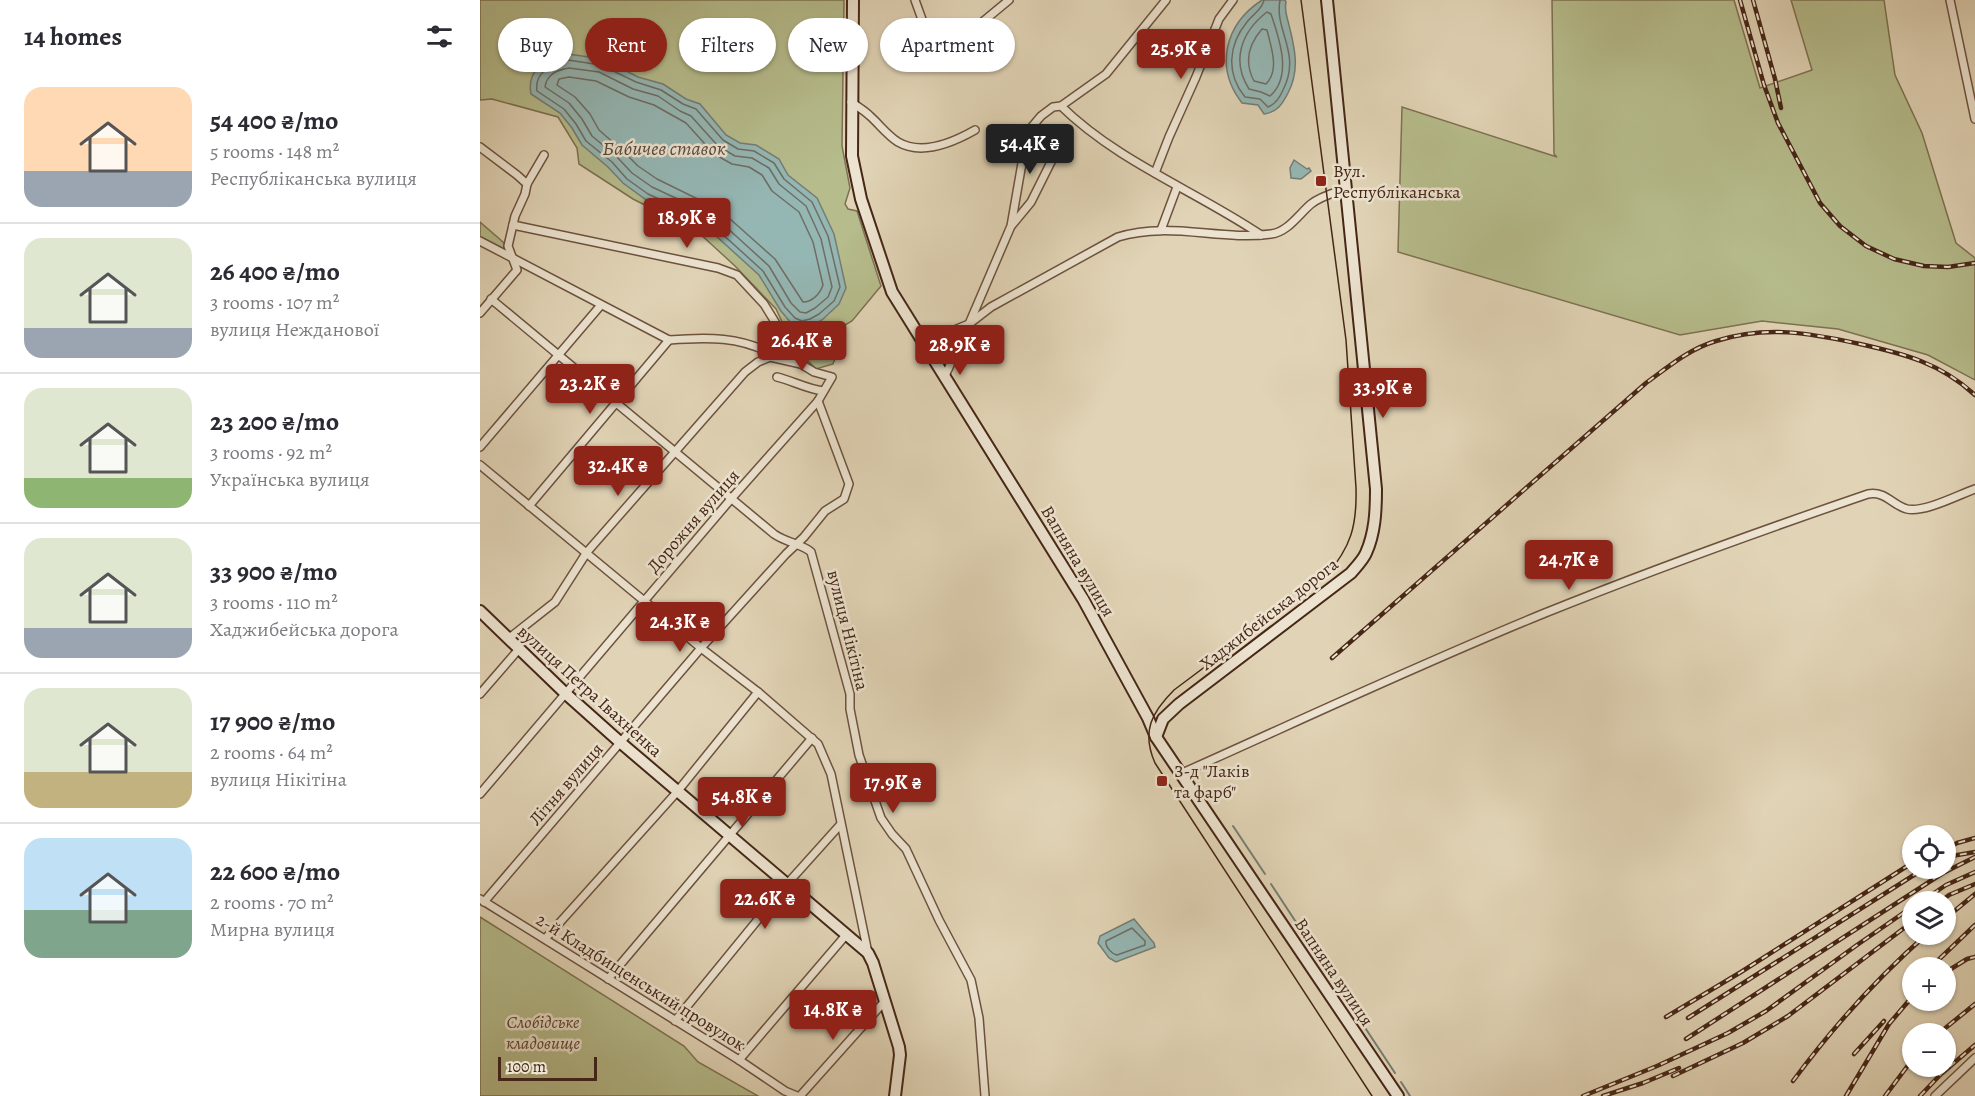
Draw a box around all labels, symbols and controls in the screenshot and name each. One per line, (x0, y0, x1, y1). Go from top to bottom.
chip: Buy (498, 18, 573, 72)
chip: Rent (585, 18, 667, 72)
chip: Filters (679, 18, 776, 72)
chip: New (788, 18, 868, 72)
chip: Apartment (880, 18, 1015, 72)
text: 14 homes (24, 19, 122, 54)
icon: filters (423, 20, 456, 53)
pin: 25.9K ₴ (1126, 29, 1236, 80)
text: 25.9K ₴ (1151, 35, 1211, 62)
text: 54 400 ₴/mo (210, 103, 339, 138)
icon: home (72, 111, 144, 183)
pin: 54.4K ₴ (975, 124, 1085, 175)
text: 54.4K ₴ (1000, 130, 1060, 157)
water label: Бабичев ставок (602, 135, 726, 162)
text: 5 rooms · 148 m² (210, 138, 339, 165)
place label: Вул. Республіканська (1333, 159, 1461, 204)
text: Республіканська вулиця (210, 165, 417, 192)
marker: Вул. Республіканська (1314, 174, 1328, 188)
pin: 18.9K ₴ (632, 198, 742, 249)
text: 18.9K ₴ (658, 204, 716, 231)
text: 26 400 ₴/mo (210, 254, 340, 289)
icon: home (72, 262, 144, 334)
text: 3 rooms · 107 m² (210, 289, 339, 316)
text: вулиця Нежданової (210, 316, 379, 343)
pin: 26.4K ₴ (747, 321, 857, 372)
pin: 28.9K ₴ (905, 325, 1015, 376)
text: 26.4K ₴ (771, 327, 833, 354)
text: 28.9K ₴ (929, 331, 991, 358)
pin: 23.2K ₴ (535, 364, 645, 415)
pin: 33.9K ₴ (1328, 368, 1438, 419)
text: 23.2K ₴ (560, 370, 620, 397)
text: 33.9K ₴ (1353, 374, 1413, 401)
text: 23 200 ₴/mo (210, 404, 339, 439)
icon: home (72, 412, 144, 484)
text: 3 rooms · 92 m² (210, 439, 332, 466)
pin: 32.4K ₴ (563, 446, 673, 497)
text: 32.4K ₴ (588, 452, 648, 479)
street label: Дорожня вулиця (641, 464, 745, 578)
text: Українська вулиця (210, 466, 370, 493)
street label: Вапняна вулиця (1035, 501, 1121, 621)
pin: 24.7K ₴ (1514, 540, 1624, 591)
text: 24.7K ₴ (1539, 546, 1599, 573)
street label: Хаджибейська дорога (1195, 552, 1344, 676)
text: 33 900 ₴/mo (210, 554, 337, 589)
icon: home (72, 562, 144, 634)
street label: вулиця Нікітіна (821, 567, 875, 693)
text: 3 rooms · 110 m² (210, 589, 338, 616)
pin: 24.3K ₴ (625, 602, 735, 653)
text: 24.3K ₴ (650, 608, 710, 635)
text: Хаджибейська дорога (210, 616, 399, 643)
street label: вулиця Петра Івахненка (513, 620, 668, 763)
text: 17 900 ₴/mo (210, 704, 335, 739)
icon: home (72, 712, 144, 784)
street label: Літня вулиця (523, 738, 609, 830)
text: 2 rooms · 64 m² (210, 739, 333, 766)
place label: З-д "Лаків та фарб" (1174, 759, 1249, 804)
pin: 17.9K ₴ (838, 763, 948, 814)
text: вулиця Нікітіна (210, 766, 347, 793)
text: 17.9K ₴ (864, 769, 922, 796)
marker: З-д "Лаків та фарб" (1155, 774, 1169, 788)
pin: 54.8K ₴ (687, 777, 797, 828)
text: 54.8K ₴ (712, 783, 772, 810)
map controls (1902, 825, 1956, 1077)
button: locate (1902, 825, 1956, 879)
text: 22 600 ₴/mo (210, 854, 340, 889)
icon: home (72, 862, 144, 934)
pin: 22.6K ₴ (710, 879, 820, 930)
text: 22.6K ₴ (734, 885, 796, 912)
text: 2 rooms · 70 m² (210, 889, 334, 916)
button: layers (1902, 891, 1956, 945)
street label: 2-й Кладбищенський провулок (532, 907, 750, 1057)
street label: Вапняна вулиця (1289, 913, 1379, 1031)
text: Мирна вулиця (210, 916, 335, 943)
button: + (1902, 957, 1956, 1011)
pin: 14.8K ₴ (778, 990, 888, 1041)
text: 14.8K ₴ (803, 996, 863, 1023)
park label: Слобідське кладовище (506, 1010, 581, 1055)
button: − (1902, 1023, 1956, 1077)
scale bar (498, 1054, 597, 1082)
text: 100 m (507, 1056, 546, 1078)

